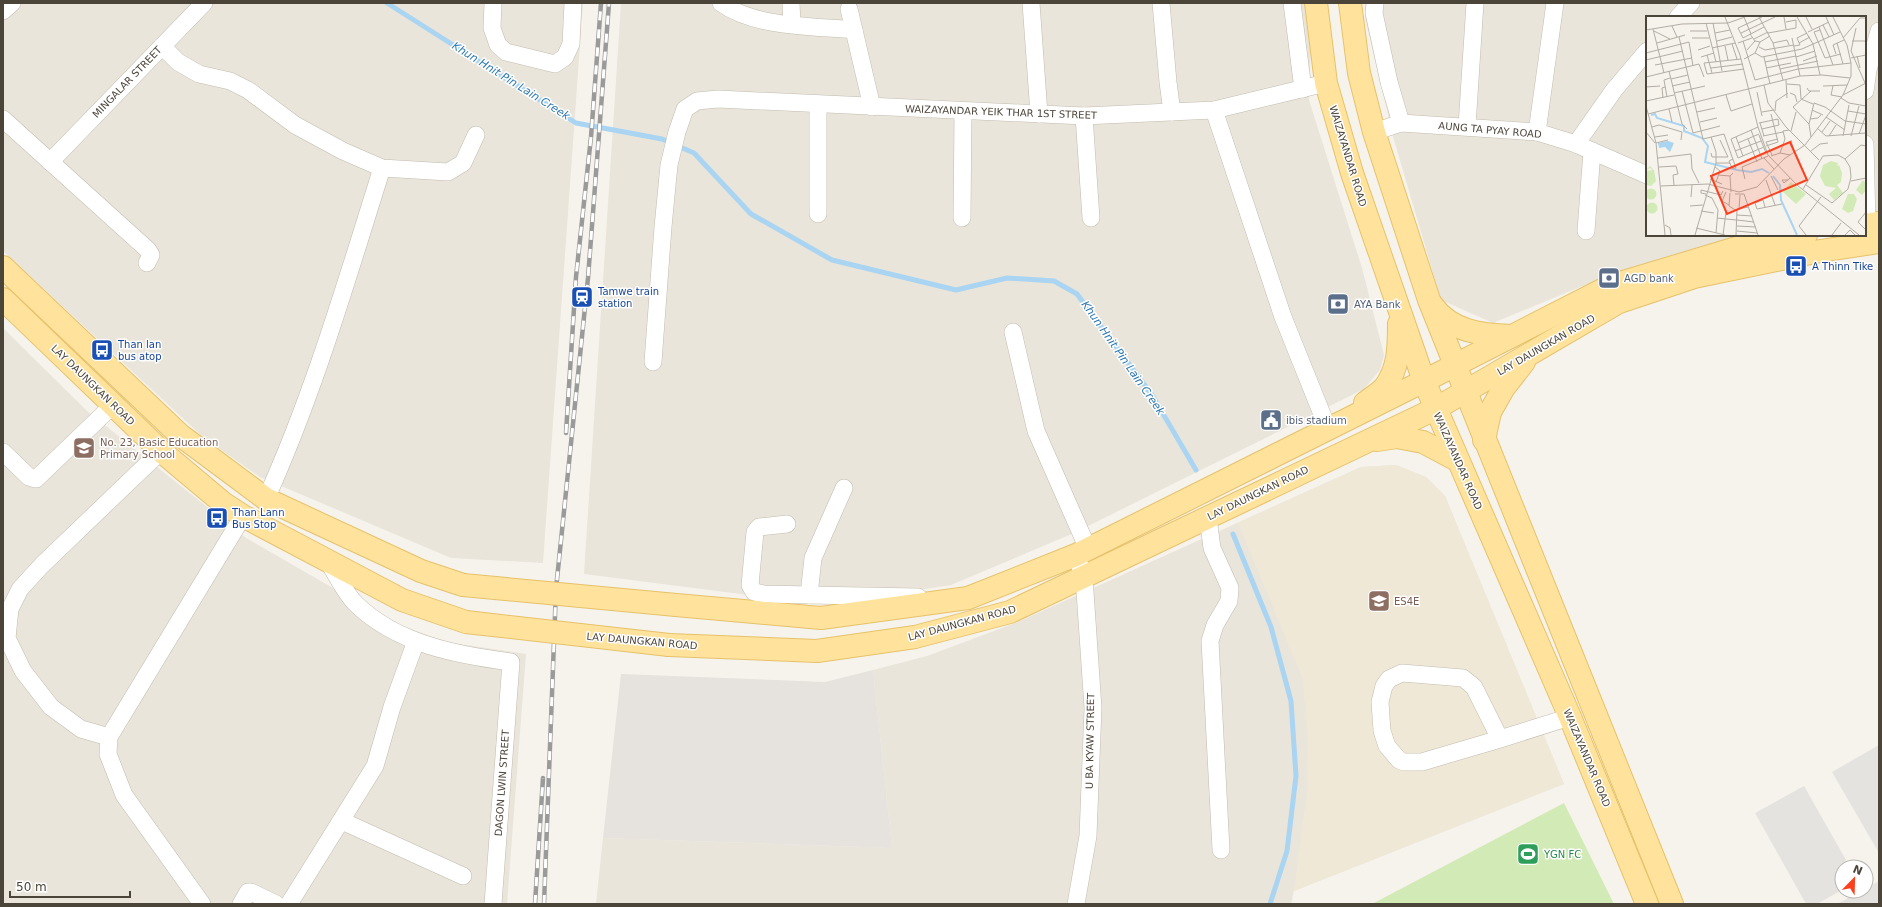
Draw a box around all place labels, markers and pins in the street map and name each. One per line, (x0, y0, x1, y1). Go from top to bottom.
bus stop icon: A Thinn Tike (1783, 253, 1809, 279)
place label: A Thinn Tike (1812, 261, 1873, 272)
bank icon: AGD bank (1596, 265, 1622, 291)
place label: AGD bank (1624, 273, 1674, 284)
station icon: Tamwe train station (569, 284, 595, 310)
place label: Tamwe train station (597, 286, 659, 309)
bank icon: AYA Bank (1325, 291, 1351, 317)
place label: AYA Bank (1354, 299, 1401, 310)
bus stop icon: Than lan bus atop (89, 337, 115, 363)
place label: Than lan bus atop (117, 339, 162, 362)
public building icon: ibis stadium (1258, 407, 1284, 433)
place label: ibis stadium (1286, 415, 1347, 426)
school or university icon: No. 23, Basic Education Primary School (71, 435, 97, 461)
place label: No. 23, Basic Education Primary School (100, 437, 218, 460)
bus stop icon: Than Lann Bus Stop (204, 505, 230, 531)
place label: Than Lann Bus Stop (231, 507, 284, 530)
school or university icon: ES4E (1366, 588, 1392, 614)
place label: ES4E (1394, 596, 1419, 607)
sports icon: YGN FC (1515, 841, 1541, 867)
place label: YGN FC (1543, 849, 1581, 860)

